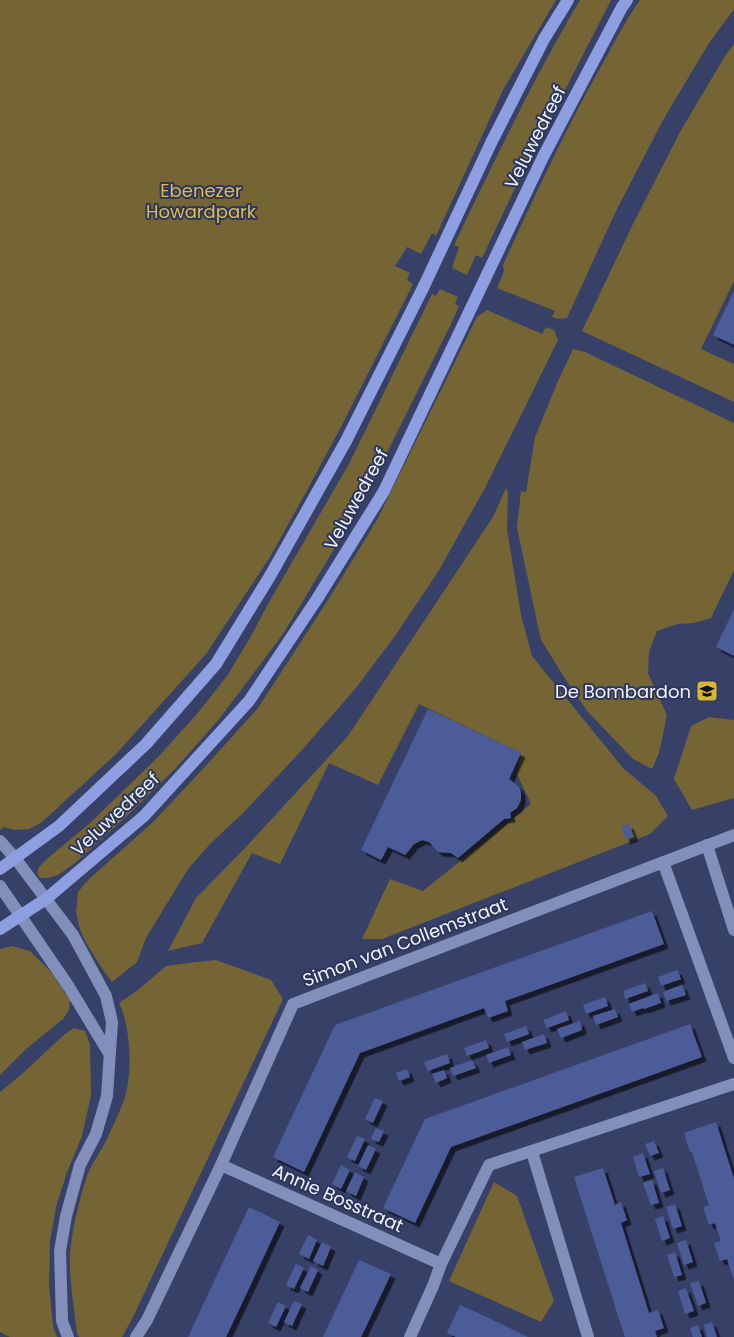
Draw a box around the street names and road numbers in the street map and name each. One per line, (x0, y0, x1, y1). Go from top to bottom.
street label: Veluwedreef (498, 81, 572, 193)
street label: Veluwedreef (318, 444, 394, 554)
street label: Veluwedreef (65, 767, 165, 861)
street label: Simon van Collemstraat (299, 891, 511, 993)
street label: Annie Bosstraat (268, 1158, 408, 1238)

